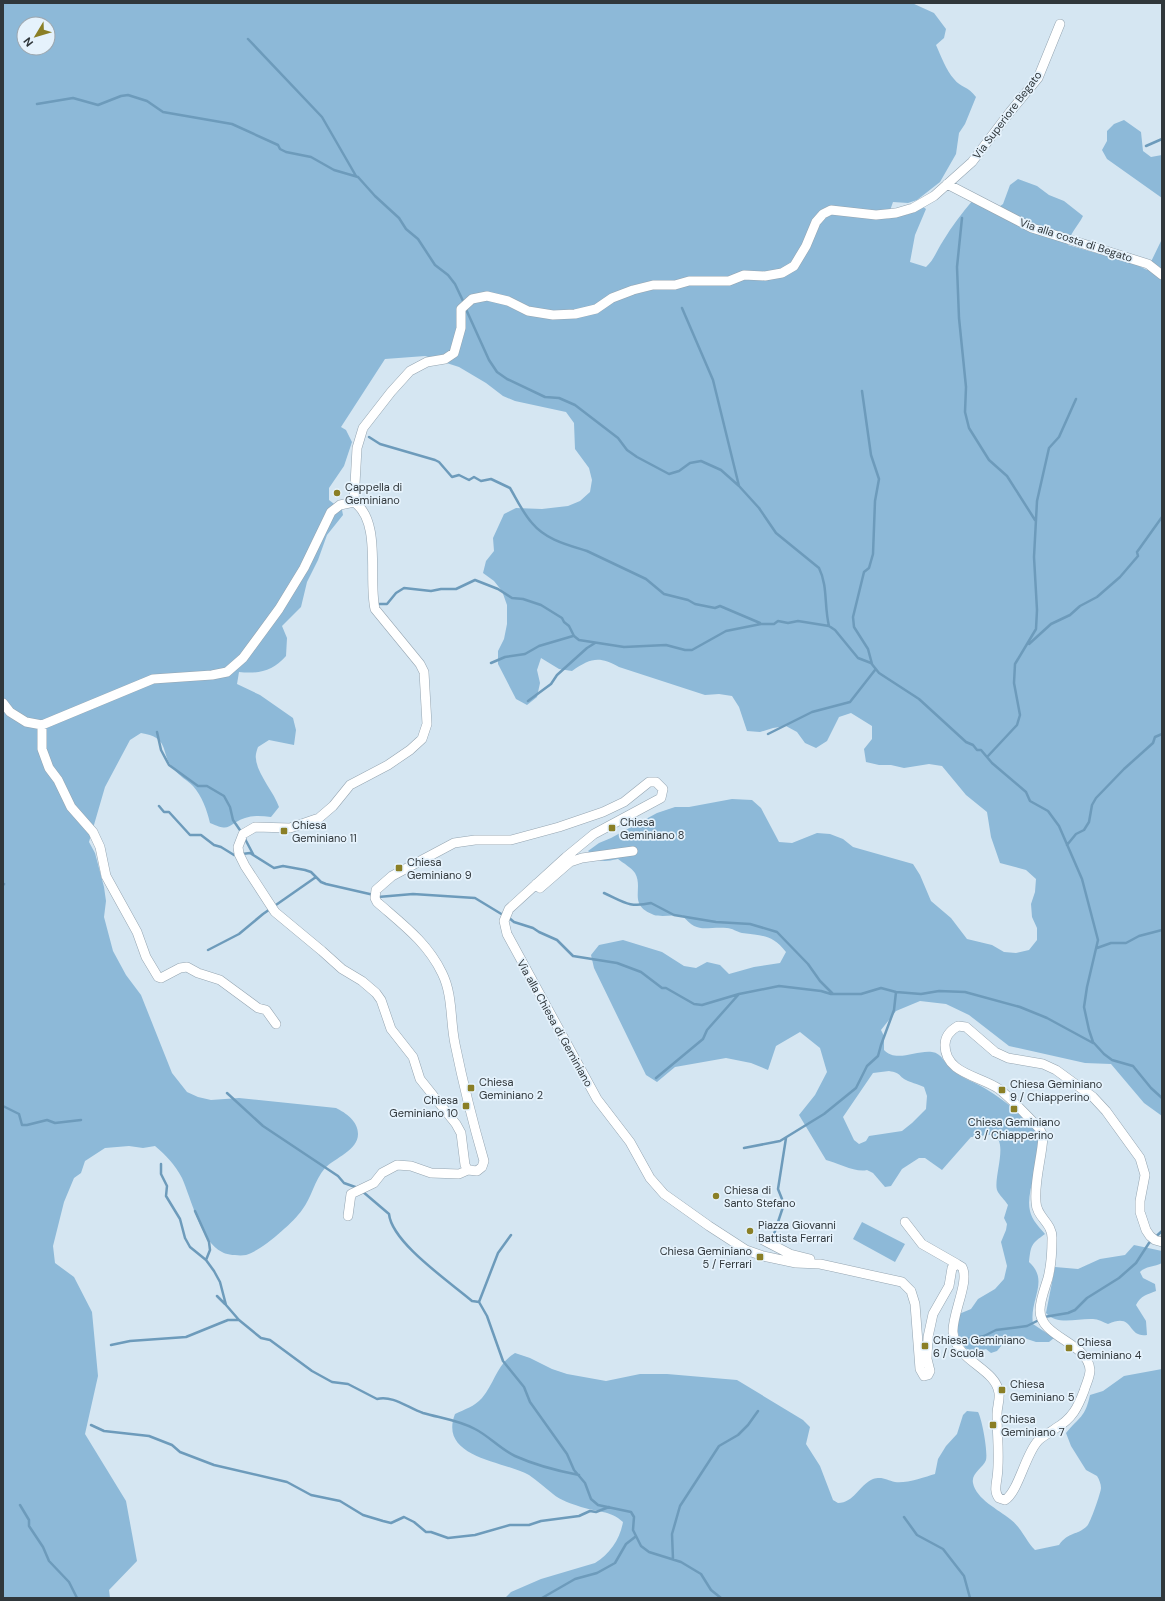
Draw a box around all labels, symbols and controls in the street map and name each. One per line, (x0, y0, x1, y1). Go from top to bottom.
north arrow (16, 16, 56, 56)
text: N (20, 35, 36, 50)
street label: Via Superiore Begato (969, 68, 1045, 162)
street label: Via alla costa di Begato (1018, 215, 1134, 265)
place label: Cappella di Geminiano (345, 480, 402, 507)
marker: Cappella di Geminiano (332, 488, 342, 498)
place label: Chiesa Geminiano 8 (620, 815, 684, 842)
place label: Chiesa Geminiano 11 (292, 818, 357, 845)
marker: Chiesa Geminiano 8 (607, 823, 617, 833)
marker: Chiesa Geminiano 11 (279, 826, 289, 836)
place label: Chiesa Geminiano 9 (407, 855, 472, 882)
marker: Chiesa Geminiano 9 (394, 863, 404, 873)
street label: Via alla Chiesa di Geminiano (514, 957, 596, 1089)
place label: Chiesa Geminiano 2 (479, 1075, 543, 1102)
place label: Chiesa Geminiano 9 / Chiapperino (1010, 1077, 1102, 1104)
marker: Chiesa Geminiano 2 (466, 1083, 476, 1093)
marker: Chiesa Geminiano 9 / Chiapperino (997, 1085, 1007, 1095)
place label: Chiesa Geminiano 10 (389, 1093, 458, 1120)
marker: Chiesa Geminiano 10 (461, 1101, 471, 1111)
marker: Chiesa Geminiano 3 / Chiapperino (1009, 1104, 1019, 1114)
place label: Chiesa Geminiano 3 / Chiapperino (968, 1115, 1060, 1142)
place label: Chiesa di Santo Stefano (724, 1183, 795, 1210)
marker: Chiesa di Santo Stefano (711, 1191, 721, 1201)
place label: Piazza Giovanni Battista Ferrari (758, 1218, 836, 1245)
marker: Piazza Giovanni Battista Ferrari (745, 1226, 755, 1236)
place label: Chiesa Geminiano 5 / Ferrari (660, 1244, 752, 1271)
marker: Chiesa Geminiano 5 / Ferrari (755, 1252, 765, 1262)
place label: Chiesa Geminiano 6 / Scuola (933, 1333, 1025, 1360)
place label: Chiesa Geminiano 4 (1077, 1335, 1142, 1362)
marker: Chiesa Geminiano 6 / Scuola (920, 1341, 930, 1351)
marker: Chiesa Geminiano 4 (1064, 1343, 1074, 1353)
place label: Chiesa Geminiano 5 (1010, 1377, 1075, 1404)
marker: Chiesa Geminiano 5 (997, 1385, 1007, 1395)
place label: Chiesa Geminiano 7 (1001, 1412, 1065, 1439)
marker: Chiesa Geminiano 7 (988, 1420, 998, 1430)

